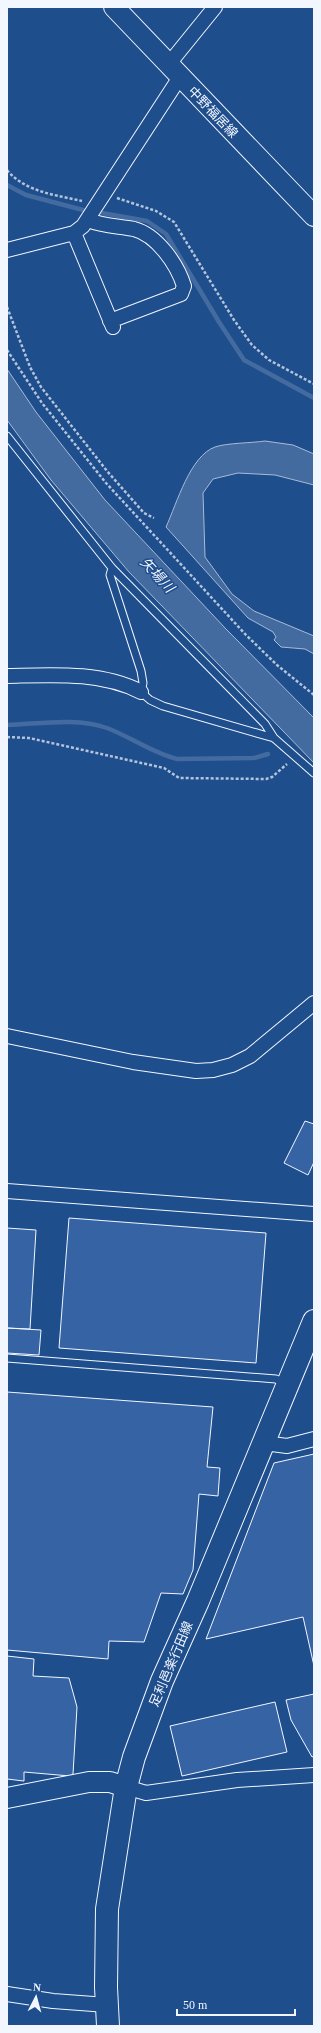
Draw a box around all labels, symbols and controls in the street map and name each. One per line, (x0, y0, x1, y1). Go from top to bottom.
street label: 中野福居線 (185, 83, 241, 141)
water label: 矢場川 (137, 555, 178, 597)
street label: 足利邑楽行田線 (146, 1619, 196, 1709)
north arrow (16, 1977, 56, 2017)
text: N (32, 1981, 42, 1993)
scale bar (177, 1991, 295, 2017)
text: 50 m (183, 1998, 208, 2012)

